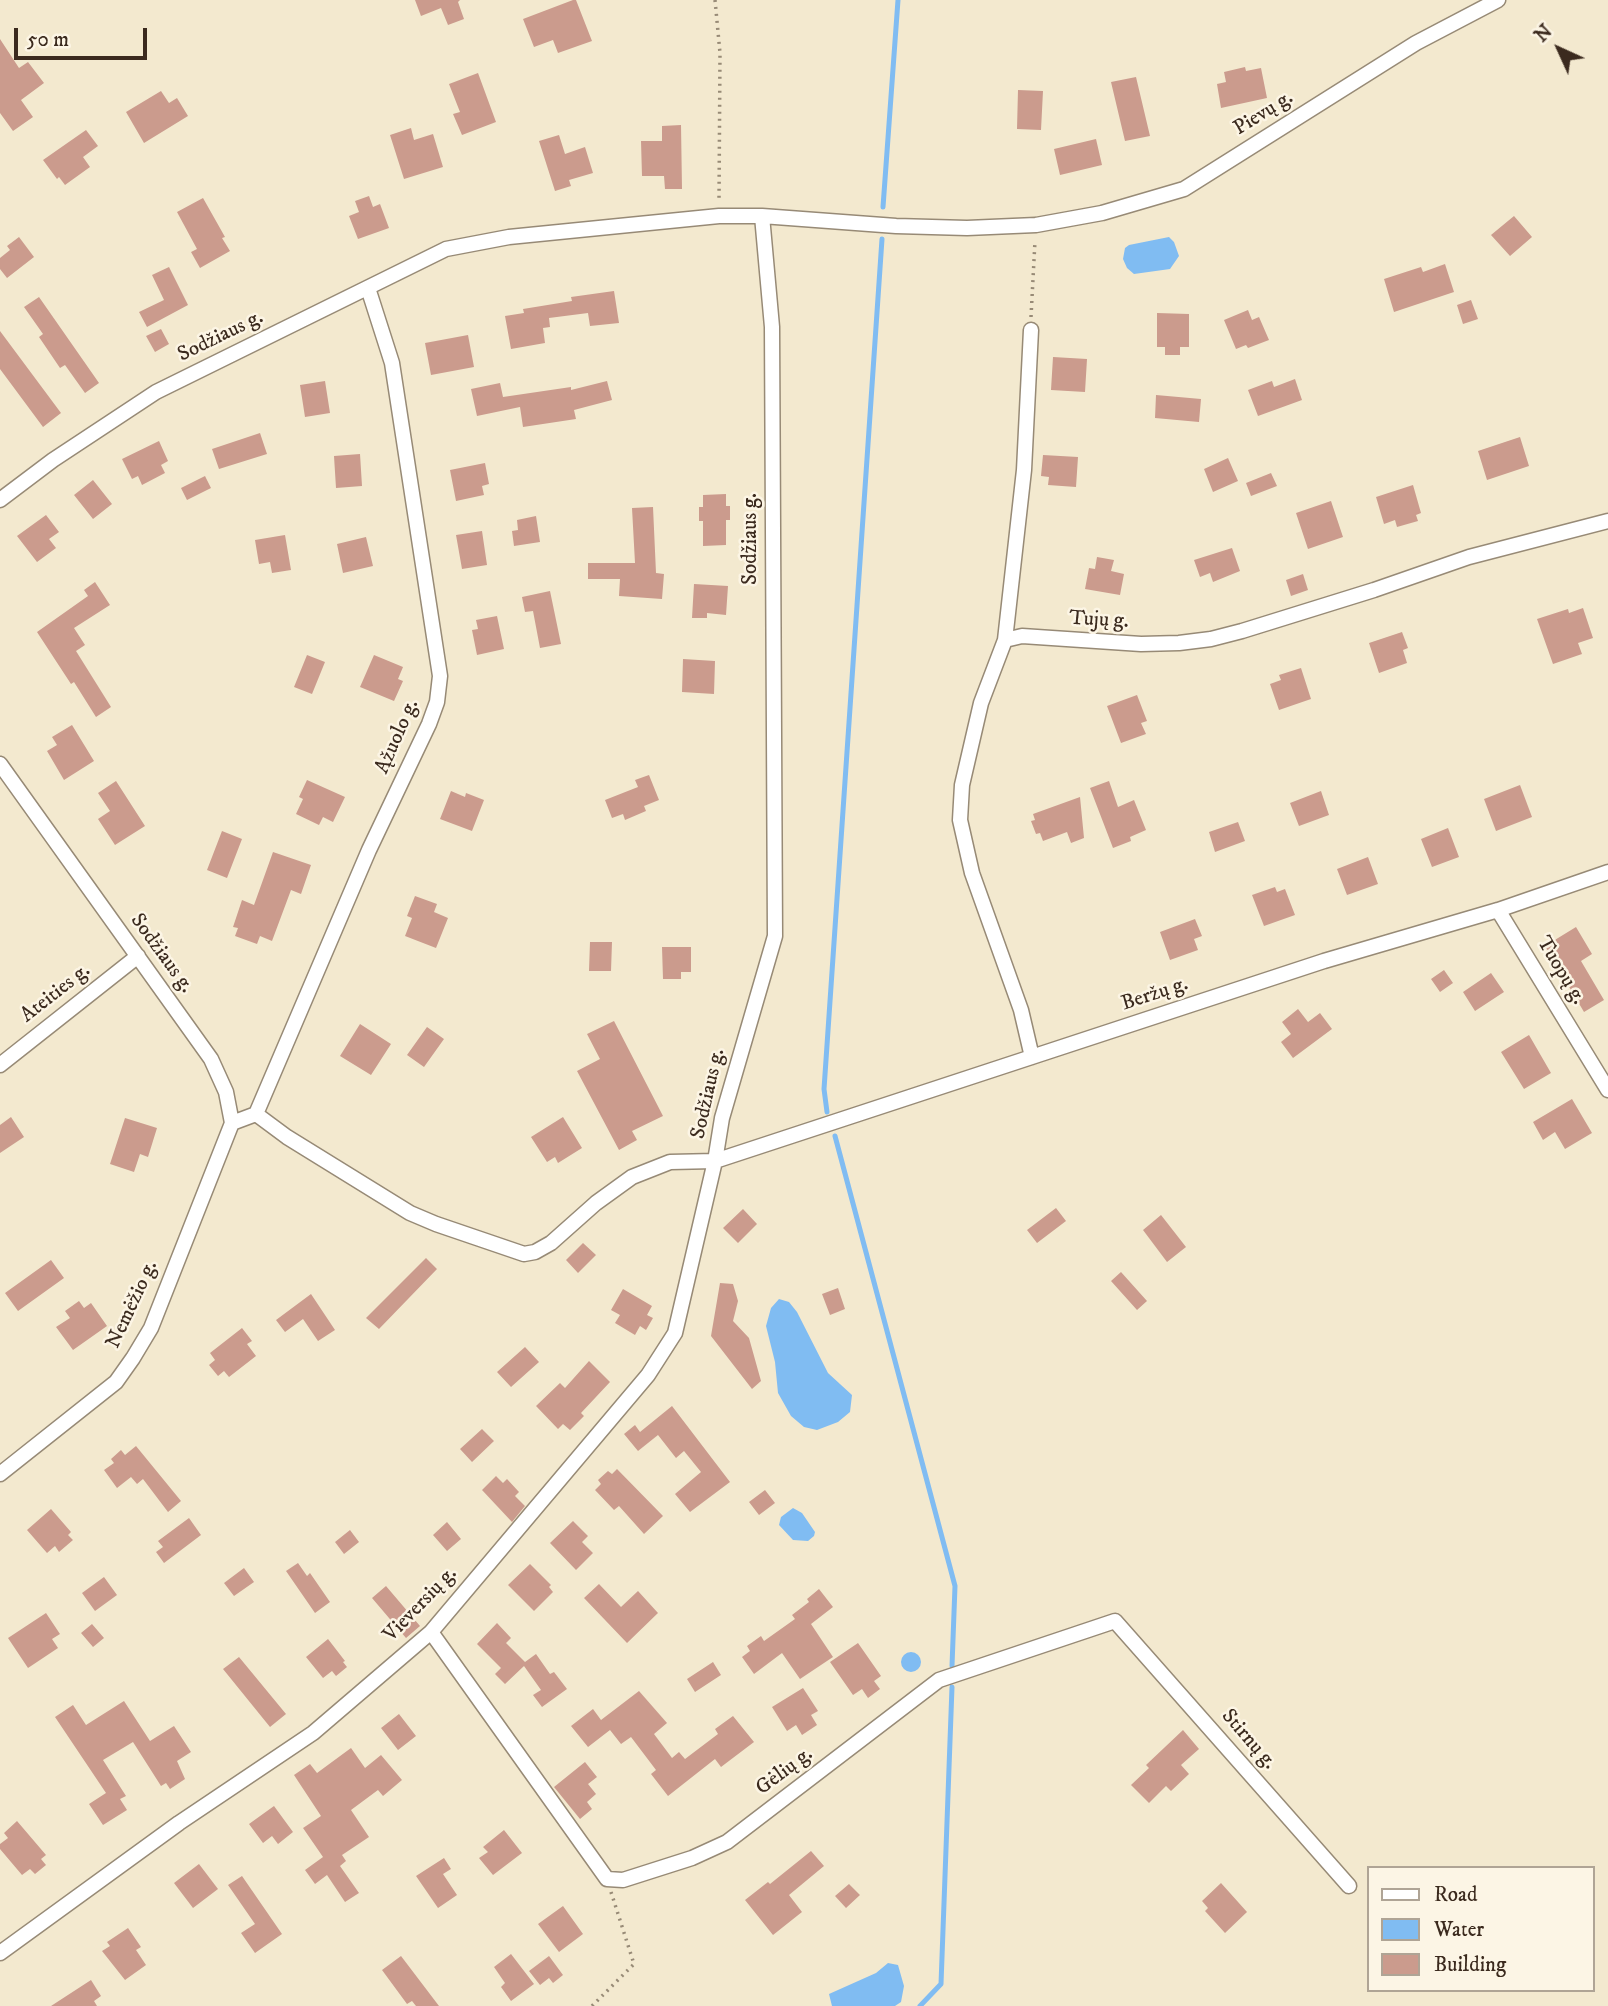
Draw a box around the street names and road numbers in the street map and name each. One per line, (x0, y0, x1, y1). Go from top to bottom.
street label: Pievų g. (1230, 86, 1298, 142)
street label: Sodžiaus g. (174, 306, 268, 368)
street label: Sodžiaus g. (739, 493, 765, 585)
street label: Tujų g. (1069, 607, 1129, 635)
street label: Ąžuolo g. (370, 696, 426, 778)
street label: Sodžiaus g. (124, 909, 198, 999)
street label: Tuopų g. (1530, 932, 1590, 1010)
street label: Ateities g. (16, 959, 96, 1029)
street label: Beržų g. (1118, 972, 1192, 1018)
street label: Sodžiaus g. (686, 1046, 732, 1142)
street label: Nemėžio g. (102, 1257, 164, 1353)
street label: Vieversių g. (379, 1562, 463, 1648)
street label: Stirnų g. (1215, 1705, 1281, 1775)
street label: Gėlių g. (752, 1742, 818, 1802)

